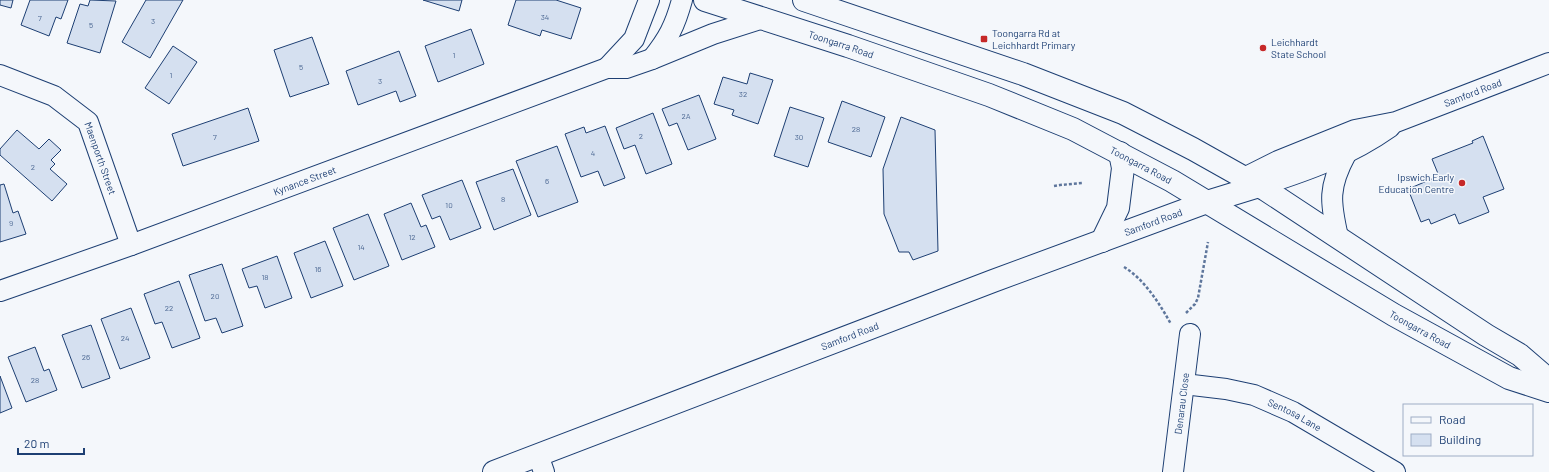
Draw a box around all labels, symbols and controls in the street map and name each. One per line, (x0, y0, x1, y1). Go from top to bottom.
house number: 34 (541, 12, 549, 22)
house number: 7 (38, 13, 42, 23)
house number: 3 (151, 16, 155, 26)
house number: 5 (89, 20, 93, 30)
place label: Toongarra Rd at Leichhardt Primary (992, 27, 1076, 51)
street label: Toongarra Road (807, 28, 875, 61)
marker: Toongarra Rd at Leichhardt Primary (979, 34, 989, 44)
place label: Leichhardt State School (1271, 36, 1326, 60)
marker: Leichhardt State School (1258, 43, 1268, 53)
house number: 1 (453, 50, 456, 60)
house number: 5 (299, 62, 303, 72)
house number: 1 (170, 70, 173, 80)
house number: 3 (378, 76, 382, 86)
street label: Samford Road (1442, 76, 1503, 109)
house number: 32 (739, 89, 747, 99)
house number: 2A (681, 111, 691, 121)
street label: Maenporth Street (82, 120, 119, 196)
house number: 28 (852, 124, 860, 134)
house number: 2 (639, 131, 643, 141)
house number: 7 (213, 132, 217, 142)
house number: 30 (795, 132, 803, 142)
street label: Toongarra Road (1108, 144, 1174, 186)
house number: 4 (591, 148, 595, 158)
house number: 2 (31, 162, 35, 172)
street label: Kynance Street (271, 163, 338, 198)
place label: Ipswich Early Education Centre (1378, 171, 1454, 195)
house number: 6 (545, 176, 549, 186)
marker: Ipswich Early Education Centre (1457, 178, 1467, 188)
house number: 8 (501, 194, 505, 204)
house number: 10 (445, 200, 453, 210)
street label: Samford Road (1122, 206, 1184, 238)
house number: 9 (9, 218, 13, 228)
house number: 12 (408, 232, 416, 242)
house number: 14 (357, 242, 365, 252)
house number: 16 (315, 264, 321, 274)
house number: 18 (262, 272, 268, 282)
house number: 20 (211, 291, 219, 301)
house number: 22 (165, 303, 173, 313)
street label: Toongarra Road (1387, 308, 1453, 351)
street label: Samford Road (819, 319, 880, 352)
house number: 24 (121, 333, 129, 343)
house number: 26 (82, 352, 90, 362)
street label: Denarau Close (1172, 372, 1191, 435)
house number: 28 (31, 375, 39, 385)
street label: Sentosa Lane (1266, 396, 1324, 433)
legend (1403, 404, 1533, 456)
text: Road (1439, 412, 1466, 426)
scale bar (18, 430, 84, 456)
text: Building (1439, 432, 1481, 446)
text: 20 m (24, 436, 50, 450)

